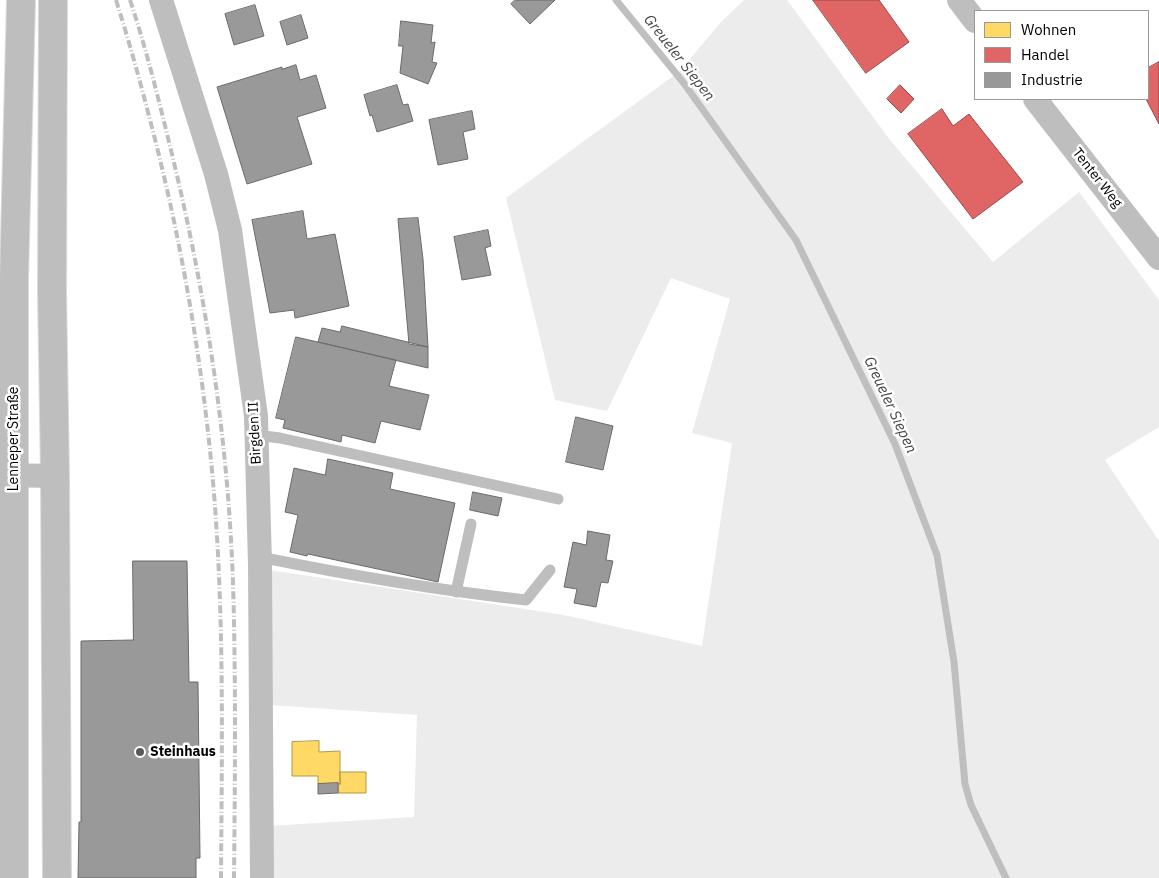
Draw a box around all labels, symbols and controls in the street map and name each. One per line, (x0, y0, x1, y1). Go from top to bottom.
legend (974, 10, 1149, 100)
water label: Greueler Siepen (640, 11, 718, 105)
text: Wohnen (1021, 20, 1076, 39)
text: Handel (1021, 45, 1069, 64)
text: Industrie (1021, 70, 1083, 89)
street label: Tenter Weg (1069, 145, 1125, 211)
water label: Greueler Siepen (860, 354, 920, 456)
street label: Lenneper Straße (6, 387, 22, 491)
street label: Birgden II (245, 401, 265, 465)
place label: Steinhaus (150, 744, 216, 760)
marker: Steinhaus (134, 746, 146, 758)

